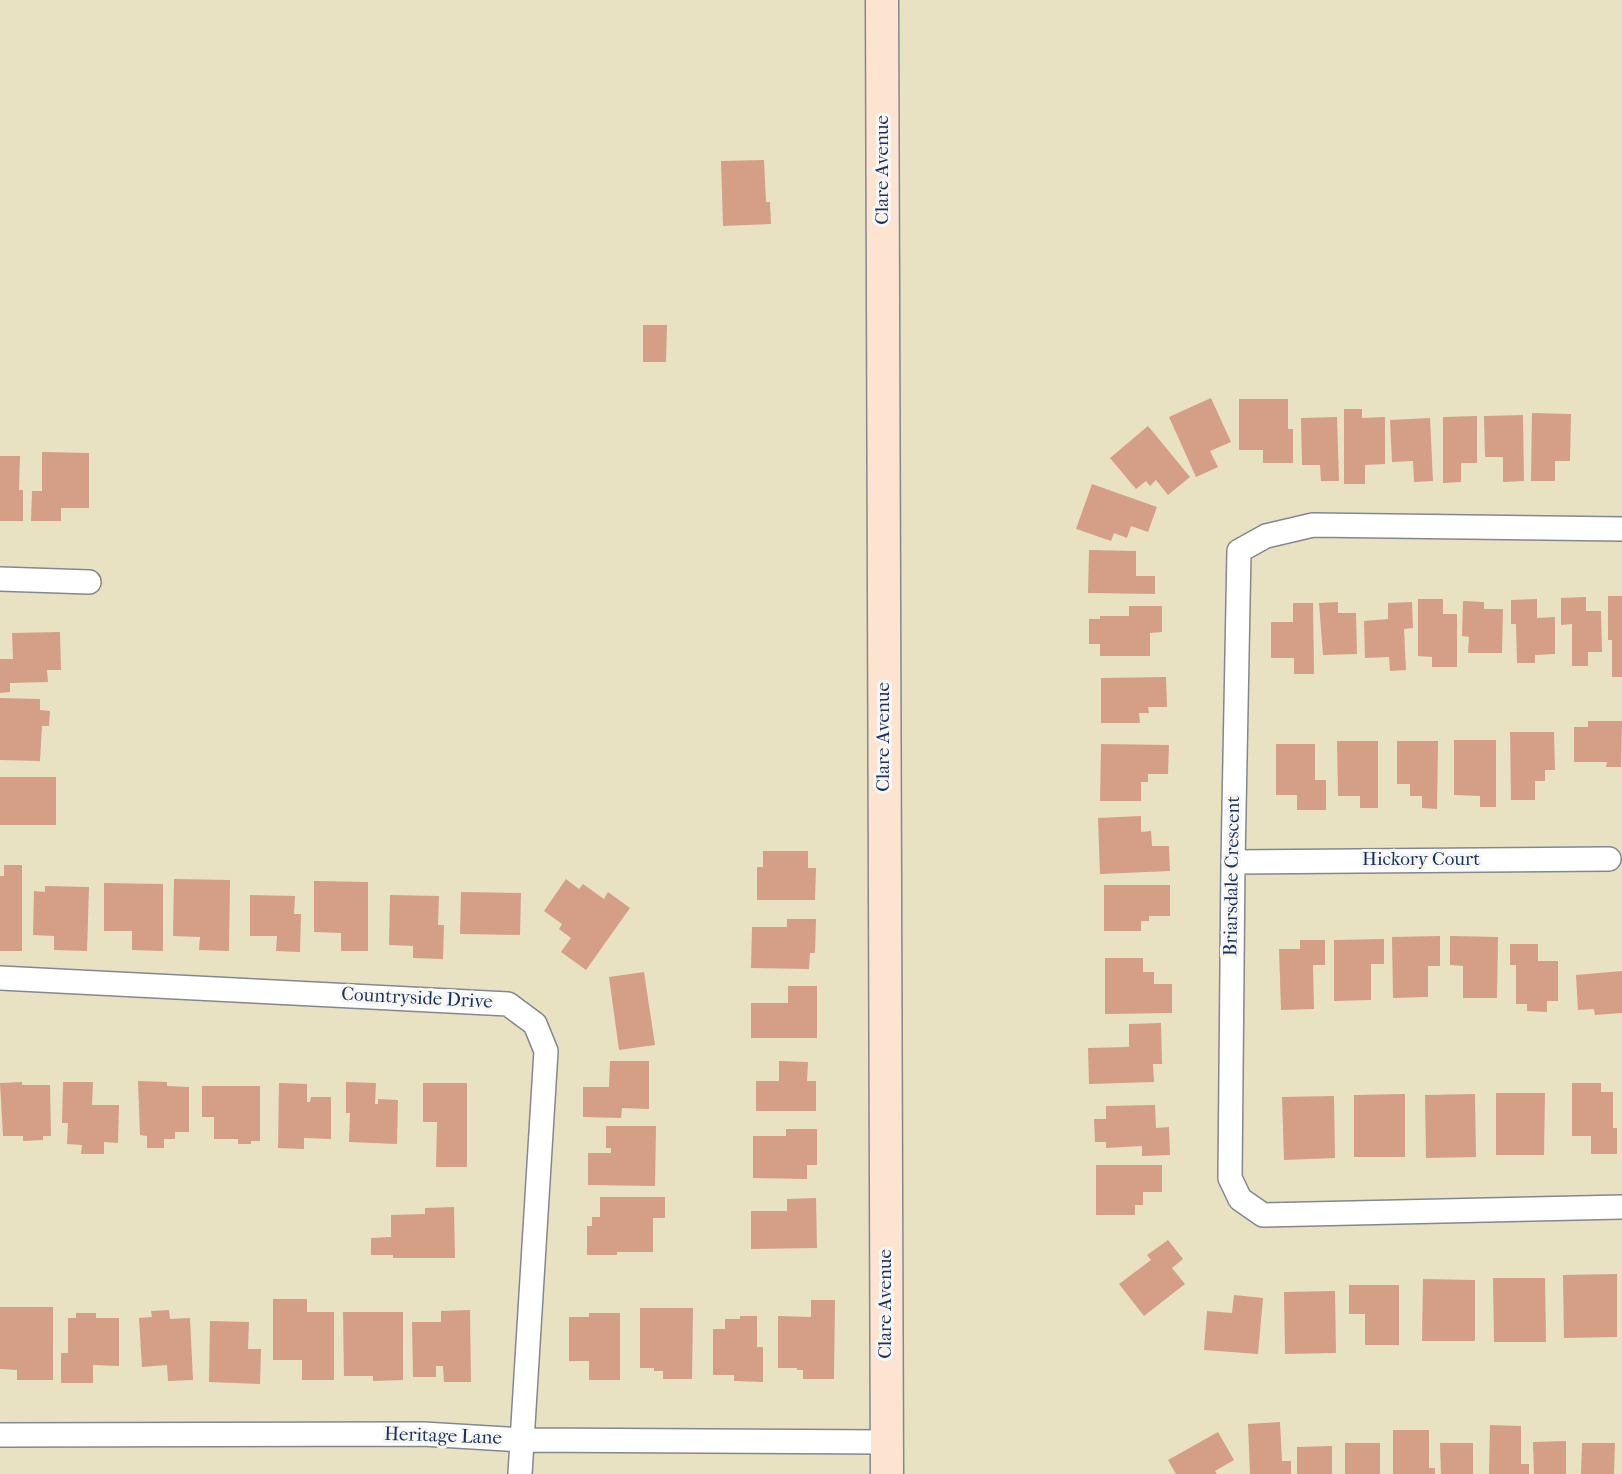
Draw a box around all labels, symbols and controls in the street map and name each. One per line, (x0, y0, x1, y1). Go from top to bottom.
street label: Clare Avenue (872, 115, 894, 225)
street label: Clare Avenue (873, 682, 895, 792)
street label: Briarsdale Crescent (1220, 796, 1246, 956)
street label: Hickory Court (1362, 849, 1480, 871)
street label: Countryside Drive (341, 984, 493, 1014)
street label: Clare Avenue (875, 1249, 897, 1359)
street label: Heritage Lane (384, 1424, 502, 1450)

